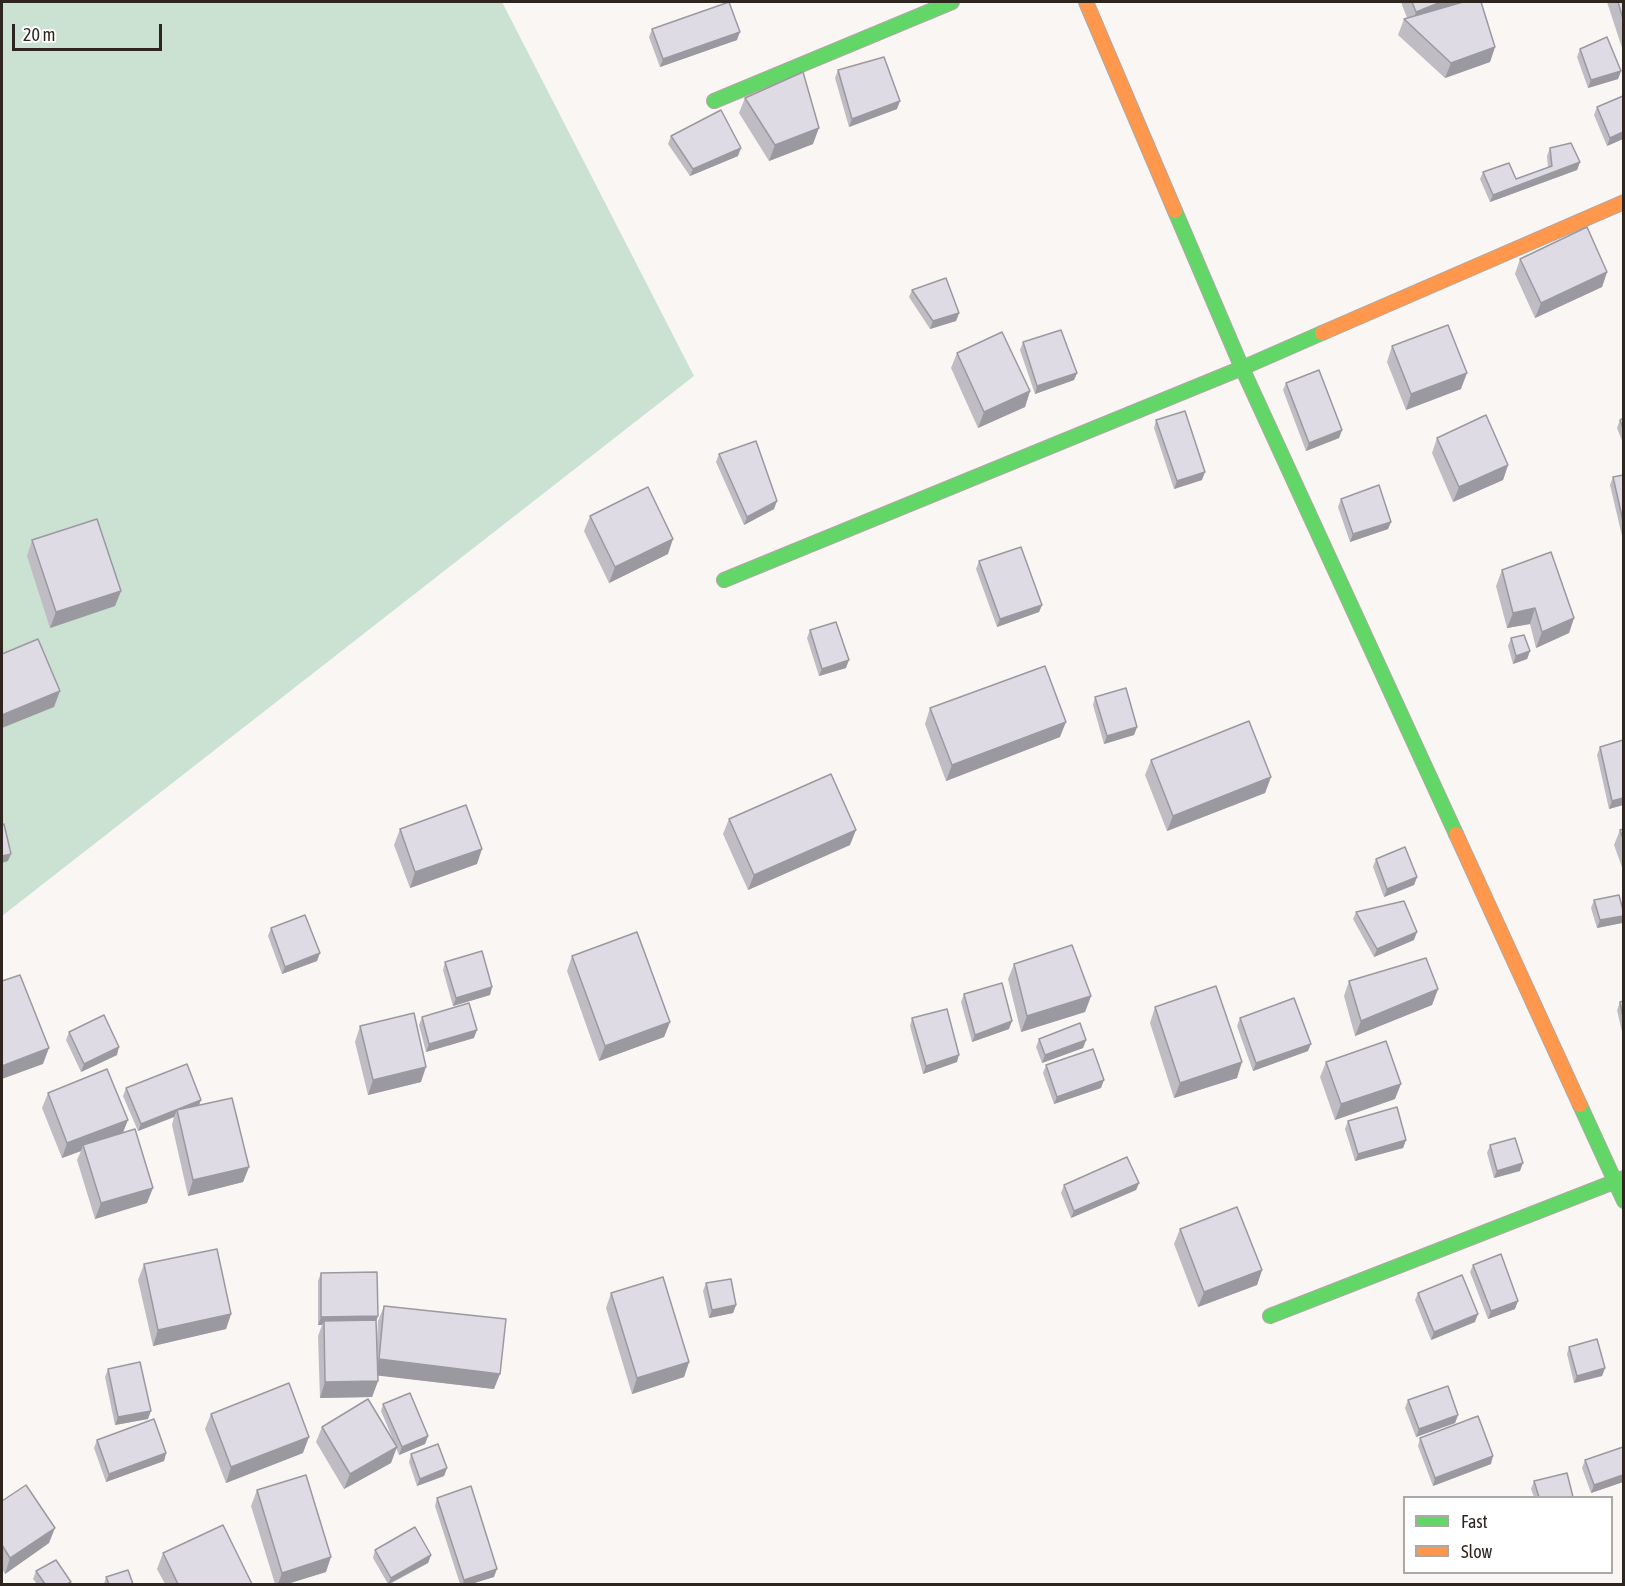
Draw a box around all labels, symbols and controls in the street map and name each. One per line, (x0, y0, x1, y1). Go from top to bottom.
scale bar (15, 12, 165, 50)
text: 20 m (23, 24, 55, 45)
legend (1403, 1496, 1613, 1574)
text: Fast (1461, 1511, 1488, 1532)
text: Slow (1461, 1541, 1492, 1562)

